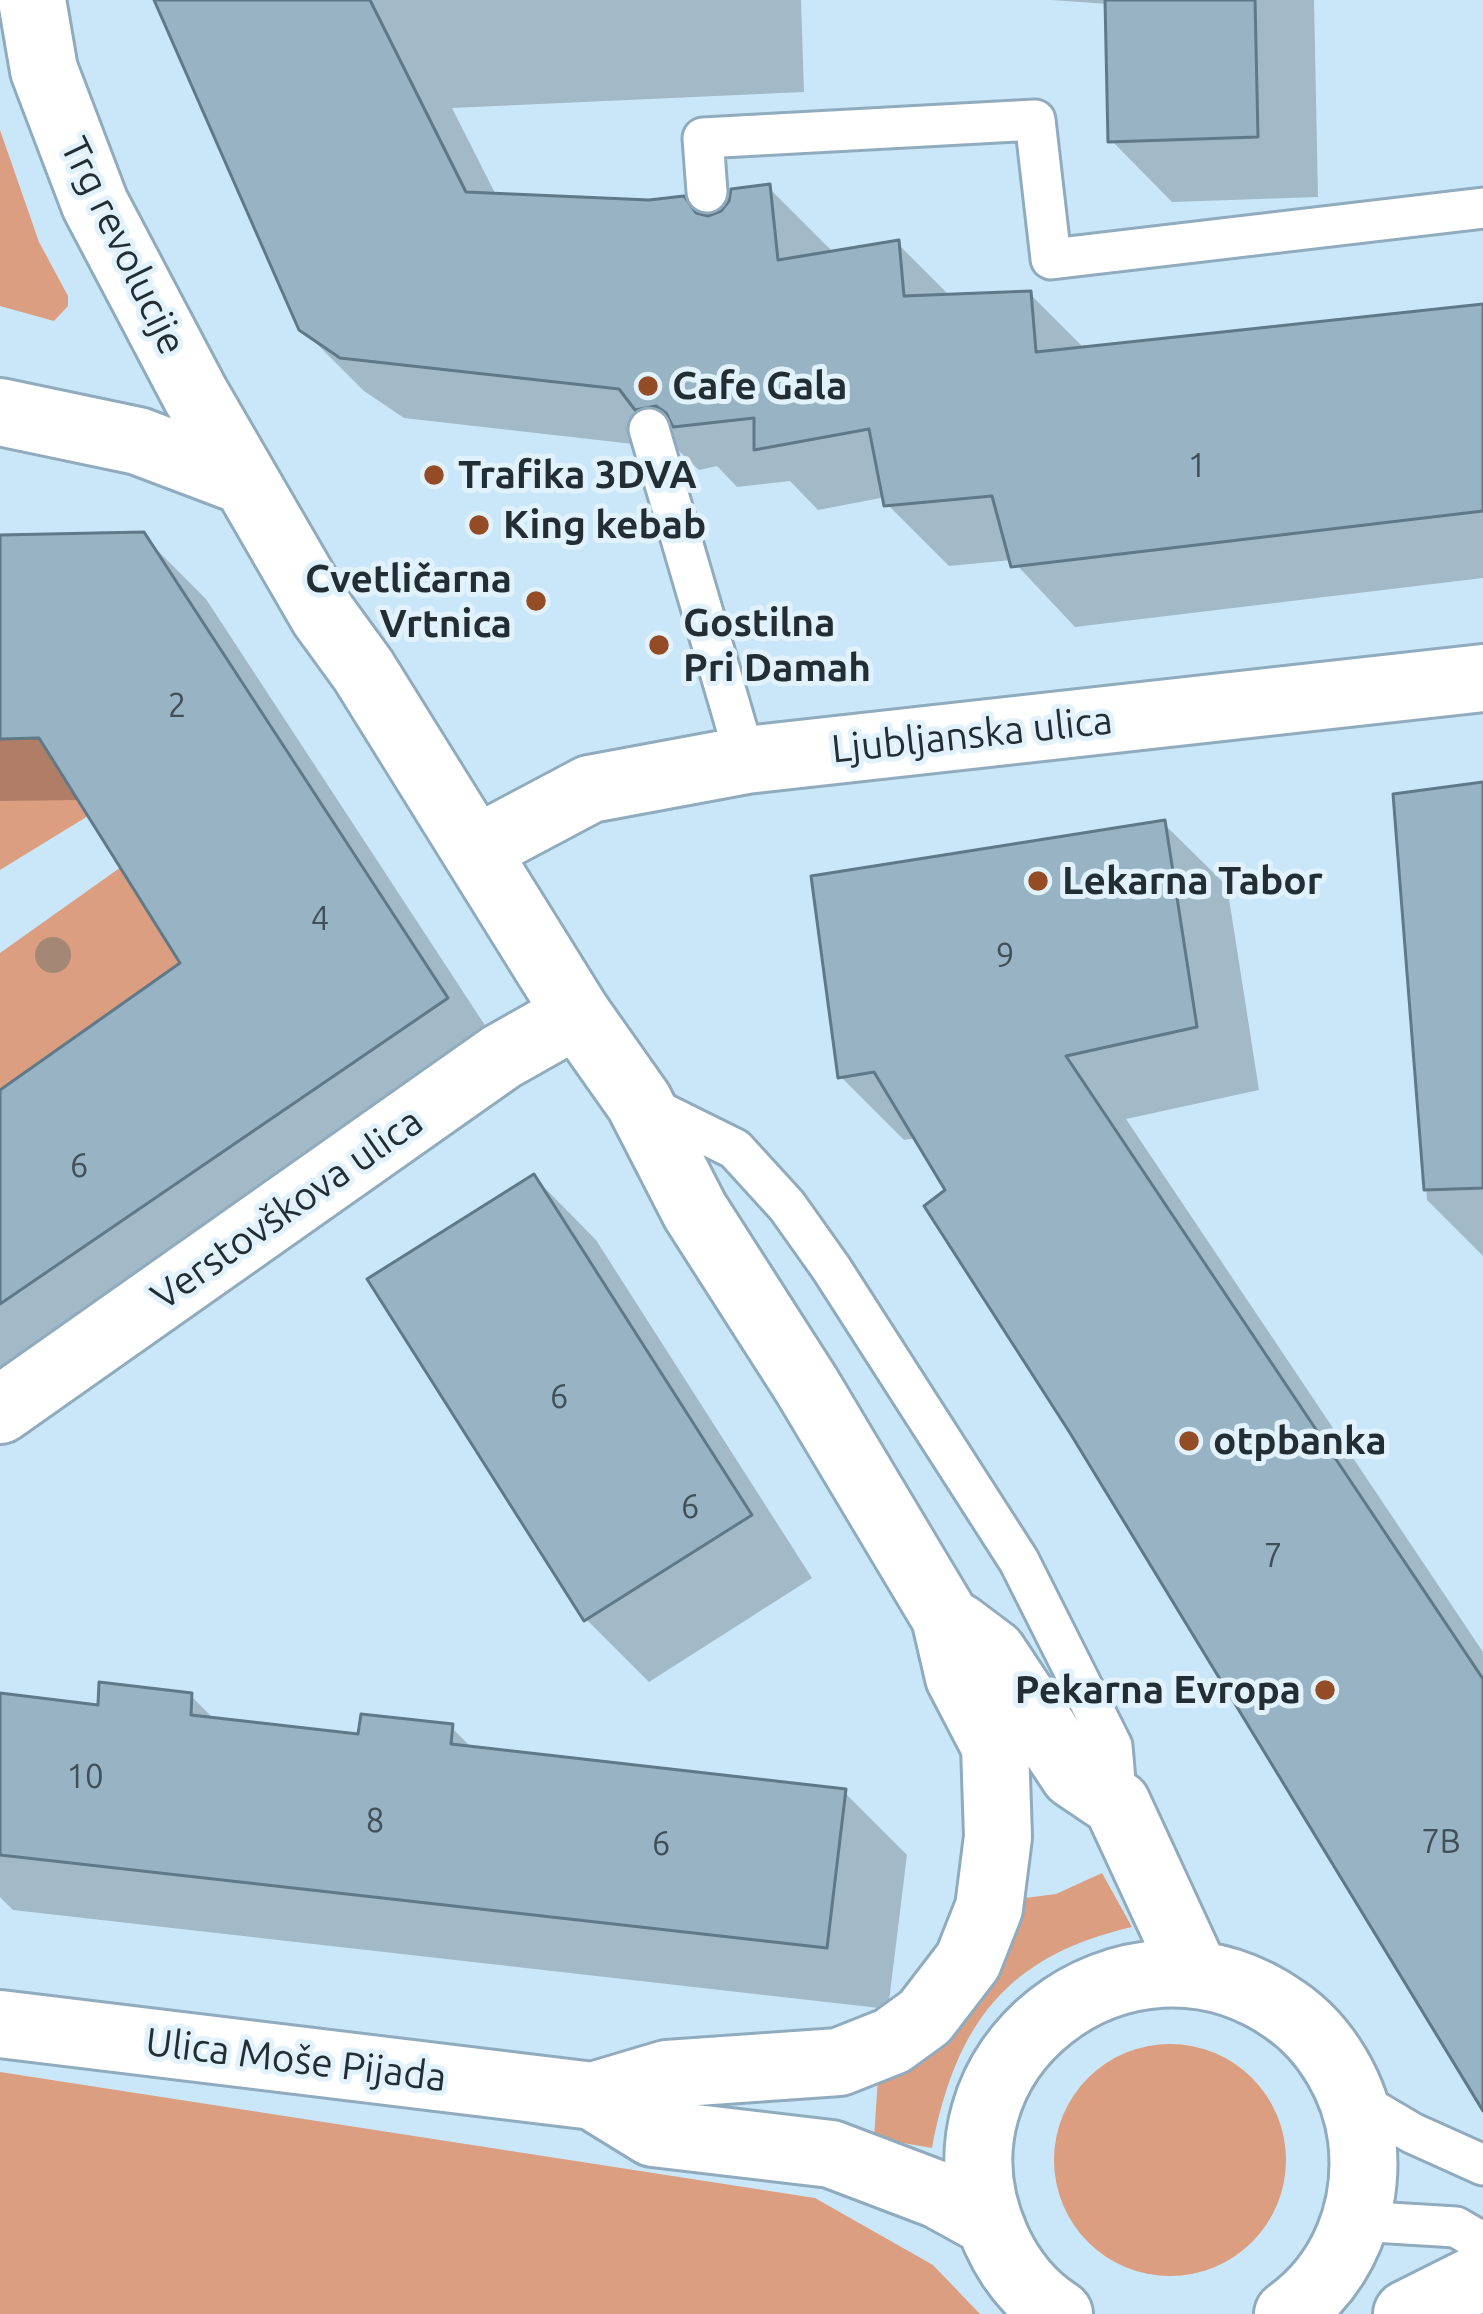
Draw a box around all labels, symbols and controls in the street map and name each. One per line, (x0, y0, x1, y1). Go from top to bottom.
street label: Trg revolucije (50, 130, 196, 362)
place label: Cafe Gala (672, 363, 848, 409)
marker: Cafe Gala (635, 373, 661, 399)
house number: 1 (1188, 446, 1206, 486)
place label: Trafika 3DVA (458, 452, 697, 498)
marker: Trafika 3DVA (421, 462, 447, 488)
place label: King kebab (503, 502, 706, 548)
marker: King kebab (466, 512, 492, 538)
place label: Cvetličarna Vrtnica (305, 556, 512, 647)
marker: Cvetličarna Vrtnica (523, 588, 549, 614)
place label: Gostilna Pri Damah (683, 600, 871, 691)
marker: Gostilna Pri Damah (646, 632, 672, 658)
house number: 2 (168, 686, 186, 726)
street label: Ljubljanska ulica (829, 697, 1115, 773)
place label: Lekarna Tabor (1062, 858, 1323, 904)
marker: Lekarna Tabor (1025, 868, 1051, 894)
house number: 4 (311, 899, 329, 939)
house number: 9 (996, 936, 1014, 976)
street label: Verstovškova ulica (142, 1098, 432, 1320)
house number: 6 (70, 1146, 88, 1186)
house number: 6 (550, 1377, 568, 1417)
place label: otpbanka (1213, 1418, 1387, 1464)
marker: otpbanka (1176, 1428, 1202, 1454)
house number: 6 (681, 1487, 699, 1527)
house number: 7 (1264, 1536, 1282, 1576)
place label: Pekarna Evropa (1015, 1667, 1301, 1713)
marker: Pekarna Evropa (1312, 1677, 1338, 1703)
house number: 10 (66, 1757, 104, 1797)
house number: 8 (366, 1801, 384, 1841)
house number: 7B (1421, 1822, 1461, 1862)
house number: 6 (652, 1824, 670, 1864)
street label: Ulica Moše Pijada (143, 2018, 449, 2102)

